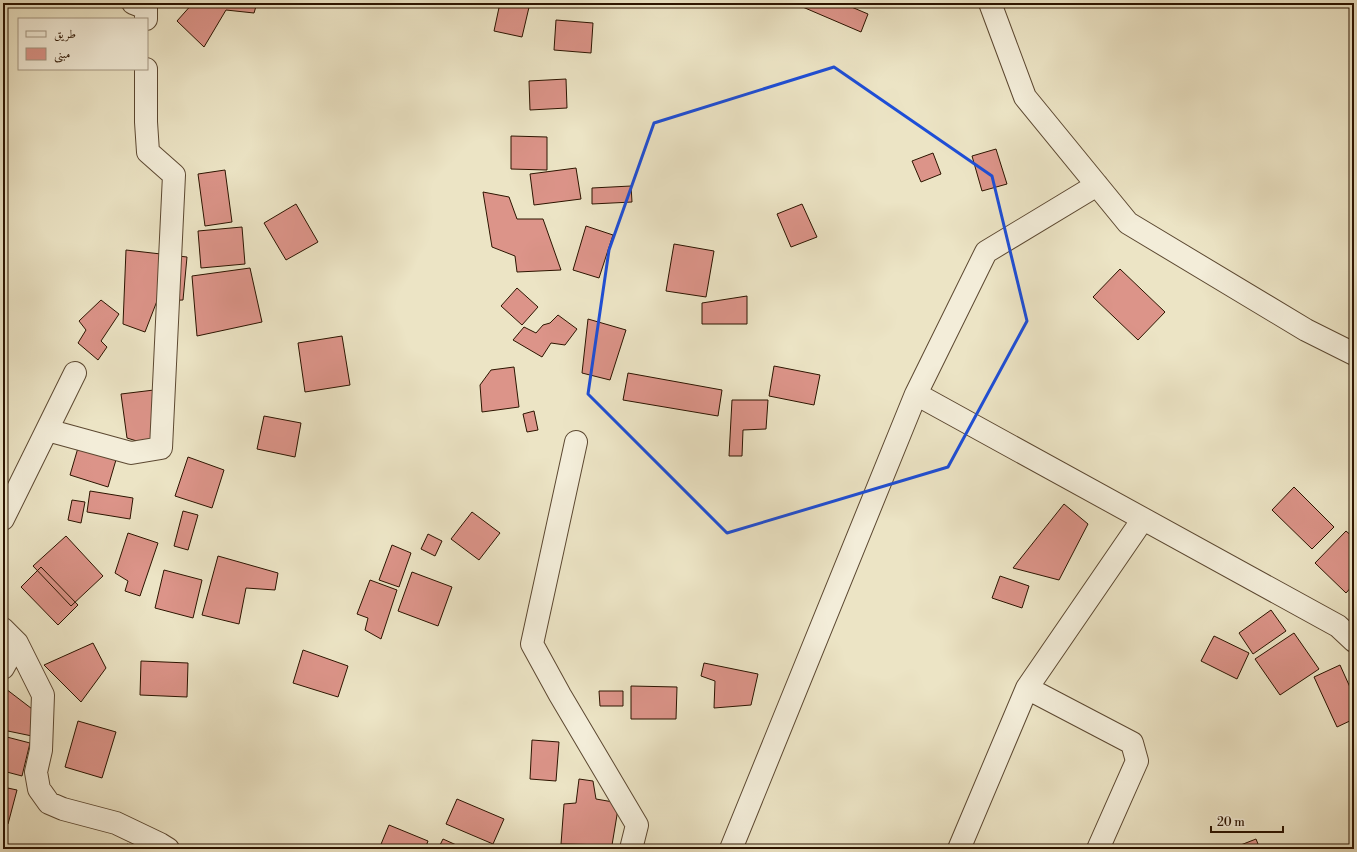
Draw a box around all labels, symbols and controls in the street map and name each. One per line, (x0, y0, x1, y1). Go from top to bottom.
legend (18, 18, 148, 70)
text: طريق (54, 27, 76, 42)
text: مبنى (54, 47, 70, 63)
scale bar (1211, 808, 1283, 834)
text: 20 m (1217, 815, 1245, 830)

